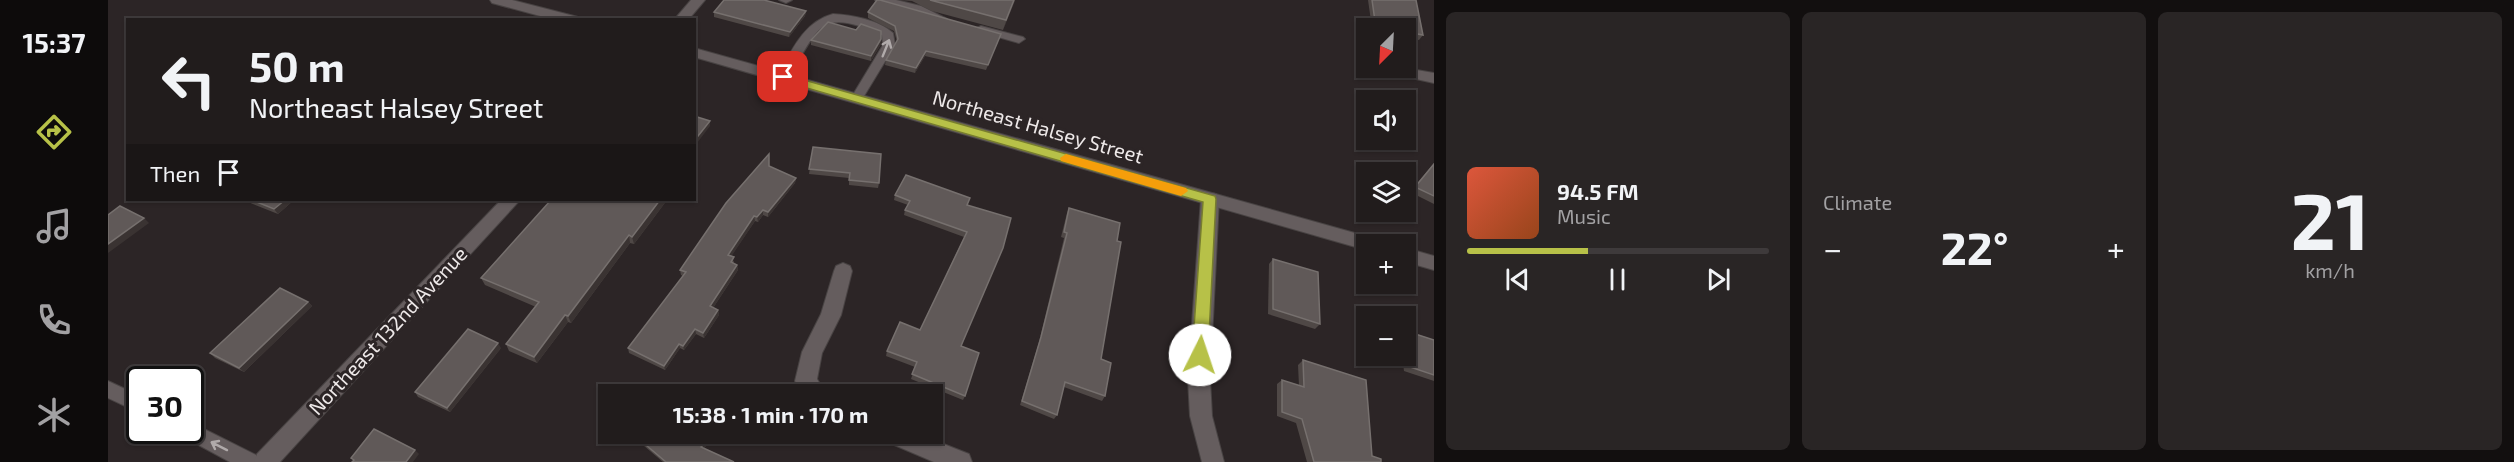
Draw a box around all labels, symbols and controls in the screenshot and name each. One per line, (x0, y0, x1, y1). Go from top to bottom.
north arrow (1356, 18, 1416, 78)
map controls (1356, 18, 1416, 366)
text: 15:37 (22, 26, 86, 58)
one-way arrow (881, 39, 892, 57)
text: 50 m (249, 40, 345, 90)
icon: left (150, 42, 228, 120)
pin (757, 51, 808, 102)
icon: arrive (766, 60, 799, 93)
street label: Northeast Halsey Street (930, 84, 1147, 168)
button: sound (1356, 90, 1416, 150)
text: Northeast Halsey Street (249, 91, 543, 123)
icon: directions (33, 111, 75, 153)
icon: arrive (212, 156, 245, 189)
text: Then (150, 160, 200, 186)
button: layers (1356, 162, 1416, 222)
text: 21 (2290, 172, 2370, 266)
text: 94.5 FM (1557, 178, 1639, 204)
text: Climate (1823, 190, 1892, 214)
text: Music (1557, 204, 1611, 228)
icon: music (33, 205, 75, 247)
text: 22° (1941, 220, 2008, 274)
text: − (1823, 228, 1842, 268)
text: + (2107, 228, 2125, 268)
button: + (1356, 234, 1416, 294)
street label: Northeast 132nd Avenue (303, 241, 471, 419)
text: km/h (2305, 258, 2355, 282)
icon: previous (1501, 263, 1534, 296)
icon: pause (1601, 263, 1634, 296)
icon: next (1702, 263, 1735, 296)
icon: phone (33, 299, 75, 341)
button: − (1356, 306, 1416, 366)
position arrow (1168, 323, 1232, 387)
speed limit sign: 30 (126, 366, 204, 444)
icon: climate (33, 394, 75, 436)
text: 15:38 · 1 min · 170 m (673, 401, 868, 427)
one-way arrow (211, 440, 228, 452)

